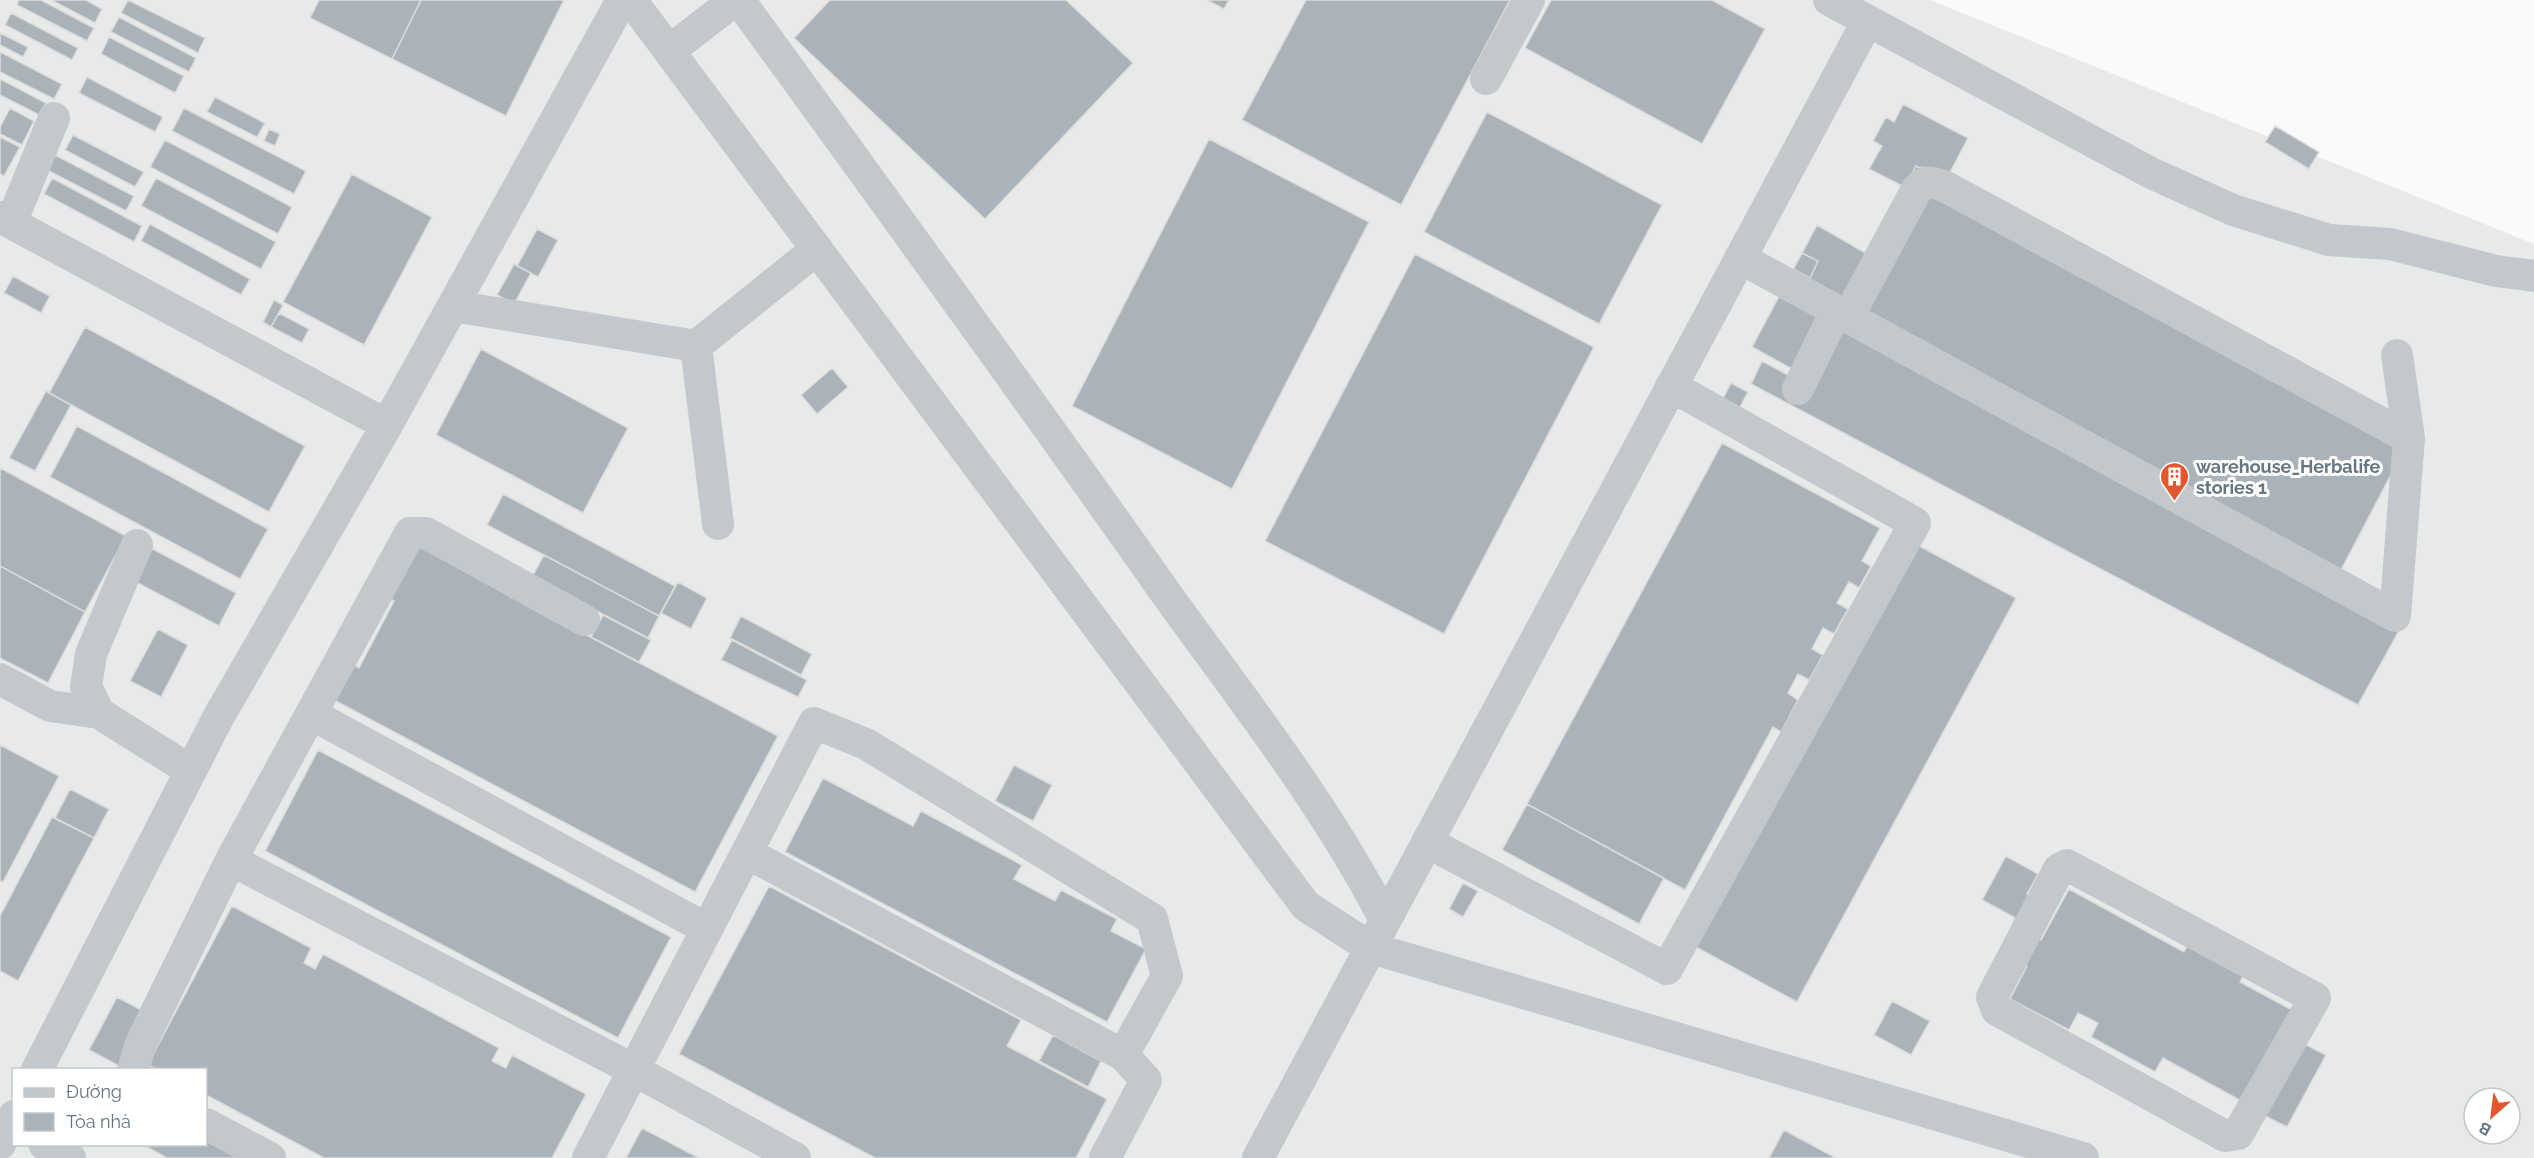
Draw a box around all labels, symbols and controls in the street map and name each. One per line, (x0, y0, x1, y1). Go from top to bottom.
place label: warehouse_Herbalife stories 1 (2196, 456, 2381, 498)
building icon: warehouse_Herbalife stories 1 (2159, 460, 2191, 502)
legend (12, 1068, 207, 1146)
text: Đường (66, 1081, 122, 1102)
north arrow (2462, 1086, 2522, 1146)
text: Tòa nhà (66, 1111, 131, 1132)
text: B (2476, 1118, 2494, 1140)

